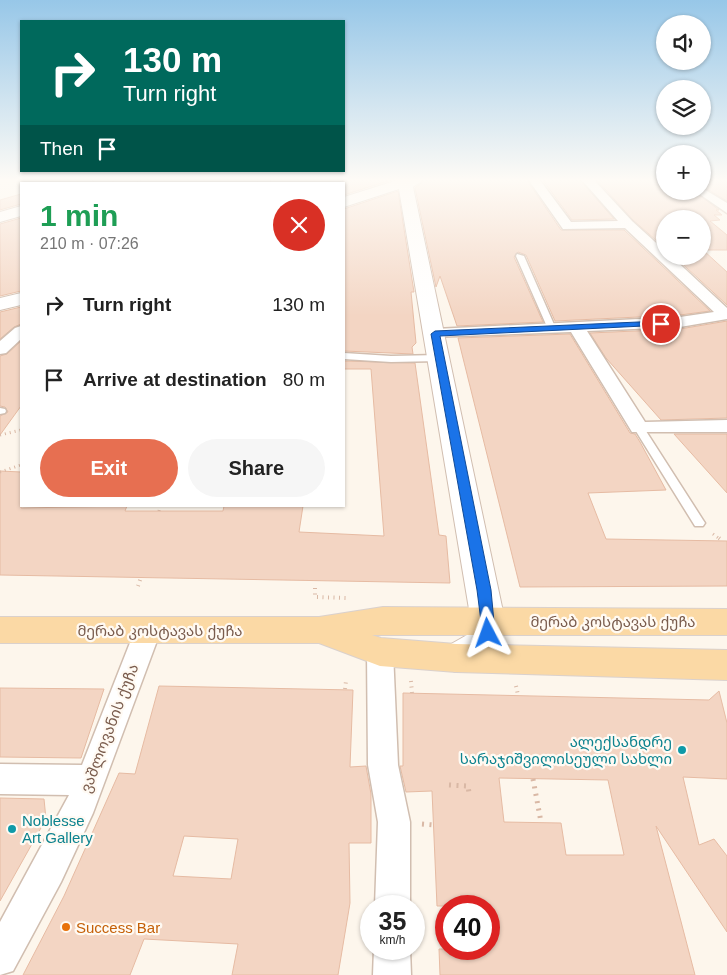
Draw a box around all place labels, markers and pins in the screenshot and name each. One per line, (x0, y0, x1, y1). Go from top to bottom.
pin (640, 303, 682, 345)
place label: ალექსანდრე სარაჯიშვილისეული სახლი (460, 733, 672, 768)
marker: ალექსანდრე სარაჯიშვილისეული სახლი (676, 744, 688, 756)
place label: Noblesse Art Gallery (22, 812, 93, 846)
marker: Noblesse Art Gallery (6, 823, 18, 835)
place label: Success Bar (76, 919, 160, 936)
marker: Success Bar (60, 921, 72, 933)

